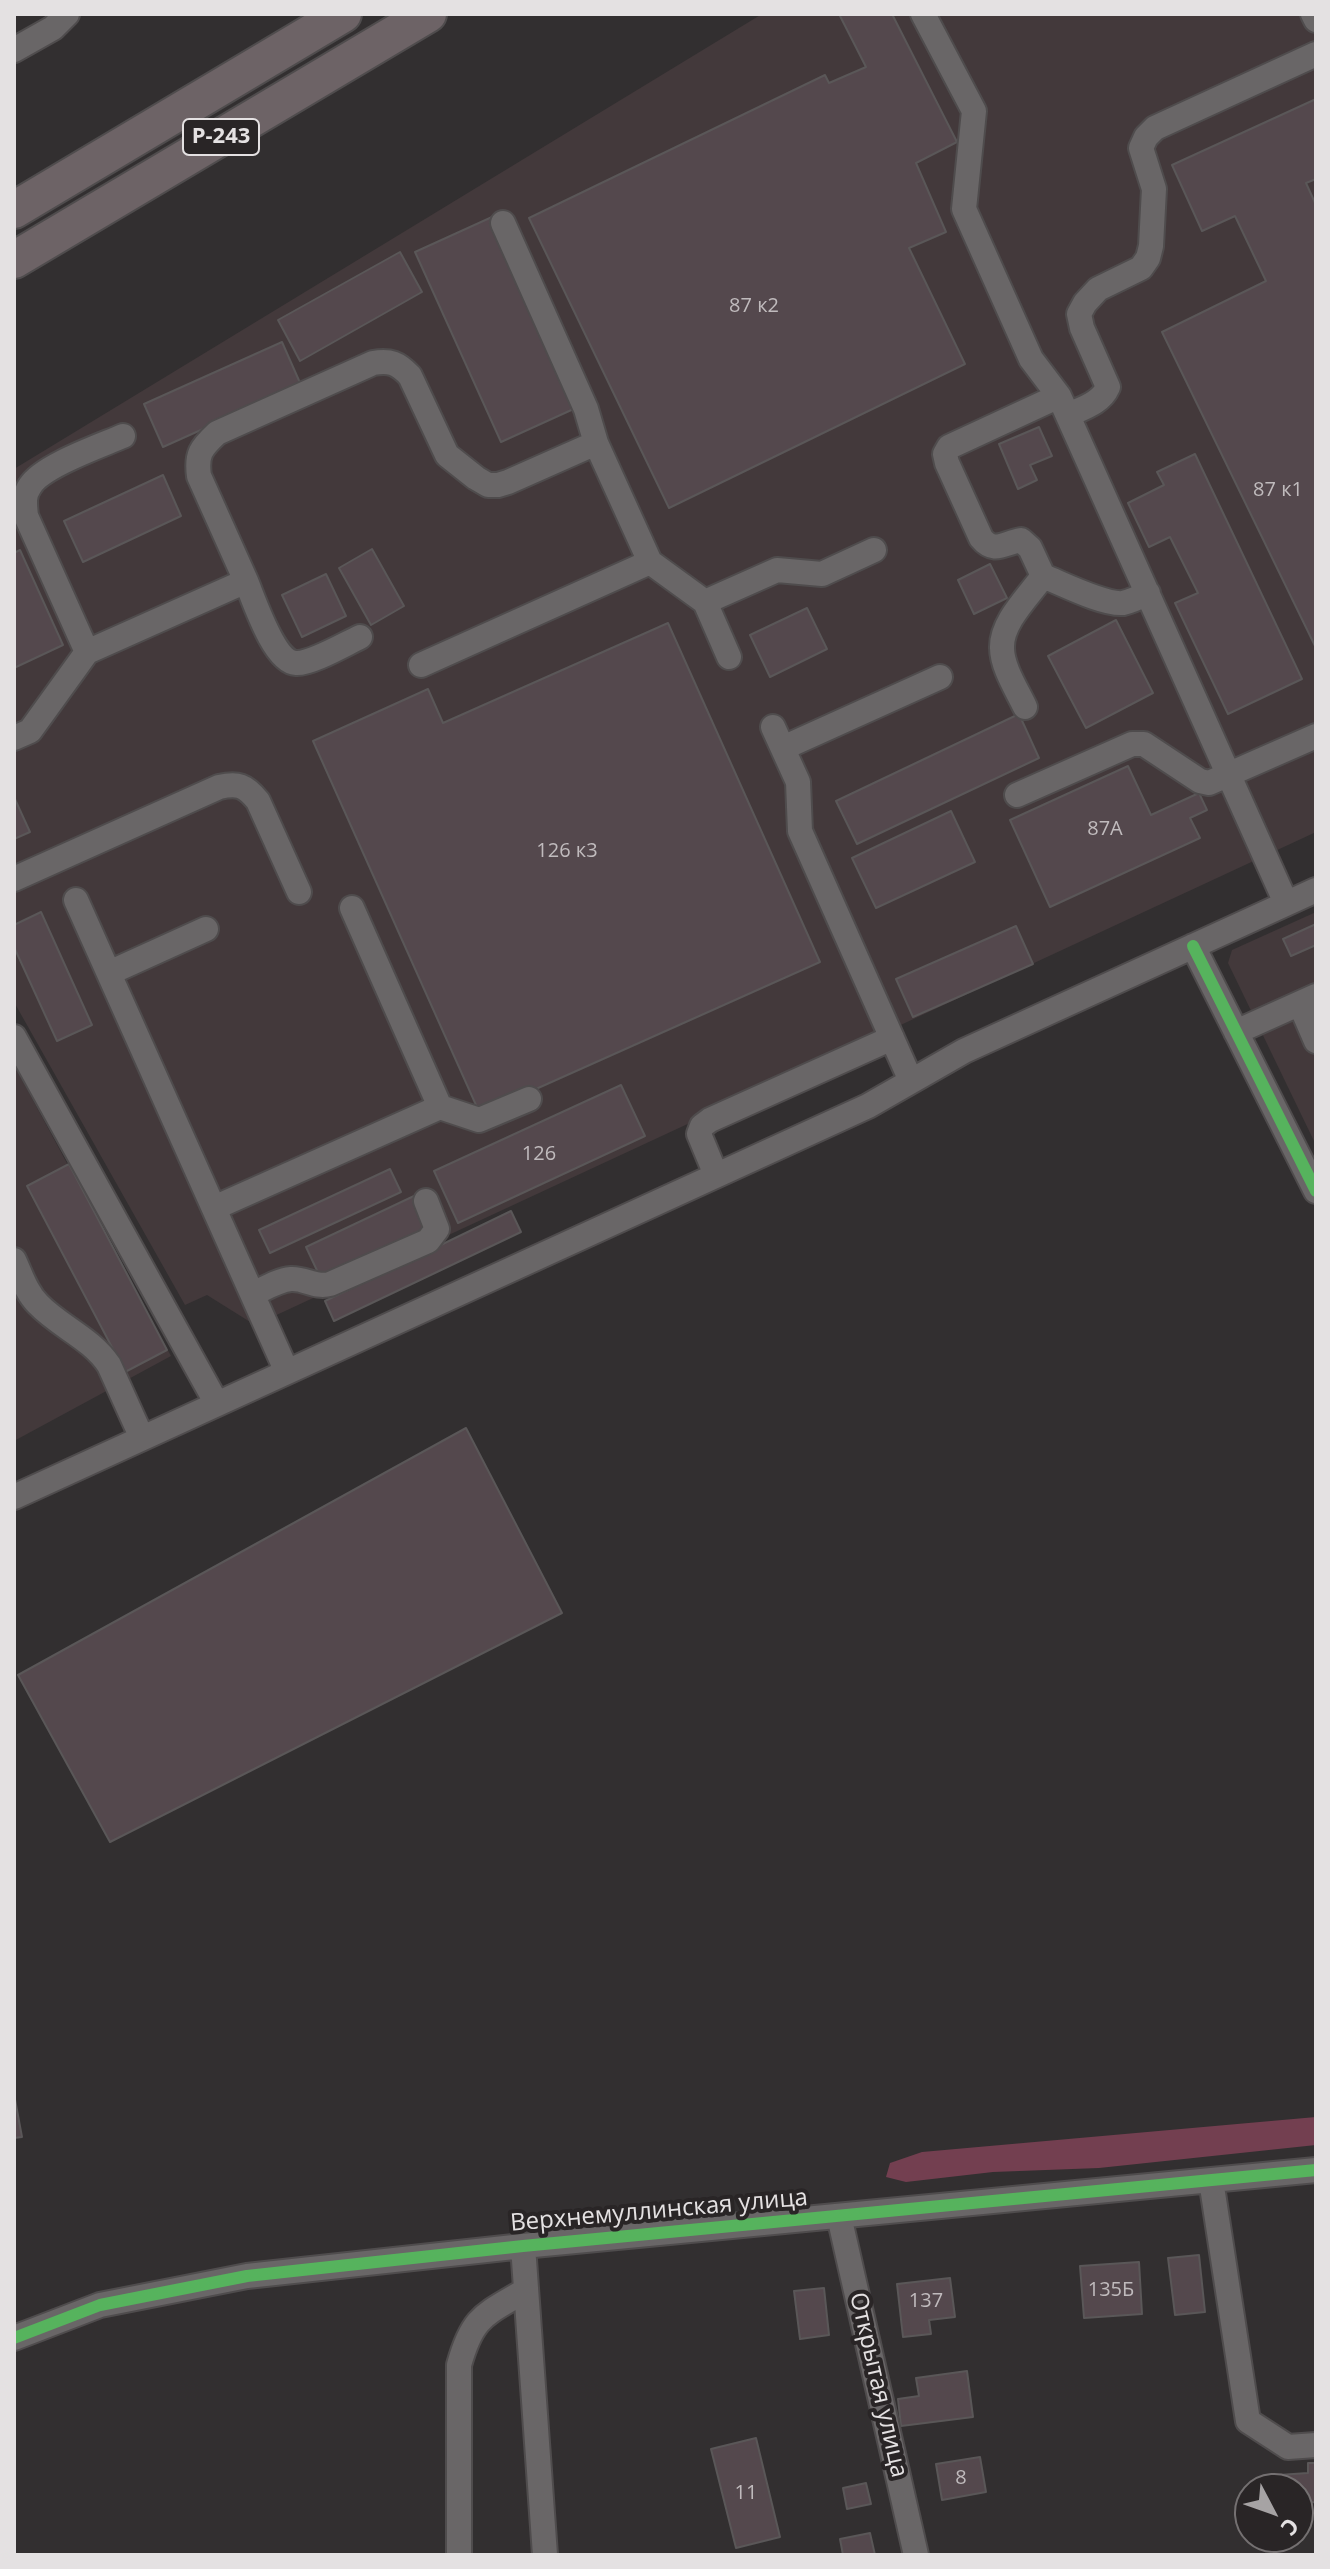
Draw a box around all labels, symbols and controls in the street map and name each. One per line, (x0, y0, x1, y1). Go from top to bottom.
road number: Р-243 (183, 119, 259, 155)
house number: 87 к2 (729, 294, 779, 318)
house number: 87 к1 (1253, 478, 1303, 502)
house number: 87А (1087, 817, 1123, 841)
house number: 126 к3 (536, 839, 598, 863)
house number: 126 (522, 1142, 556, 1166)
street label: Верхнемуллинская улица (509, 2184, 809, 2238)
house number: 135Б (1088, 2278, 1134, 2302)
house number: 137 (909, 2289, 943, 2313)
street label: Открытая улица (843, 2290, 913, 2480)
house number: 8 (955, 2466, 967, 2490)
north arrow (1234, 2473, 1314, 2553)
house number: 11 (735, 2481, 757, 2505)
text: С (1275, 2512, 1307, 2543)

